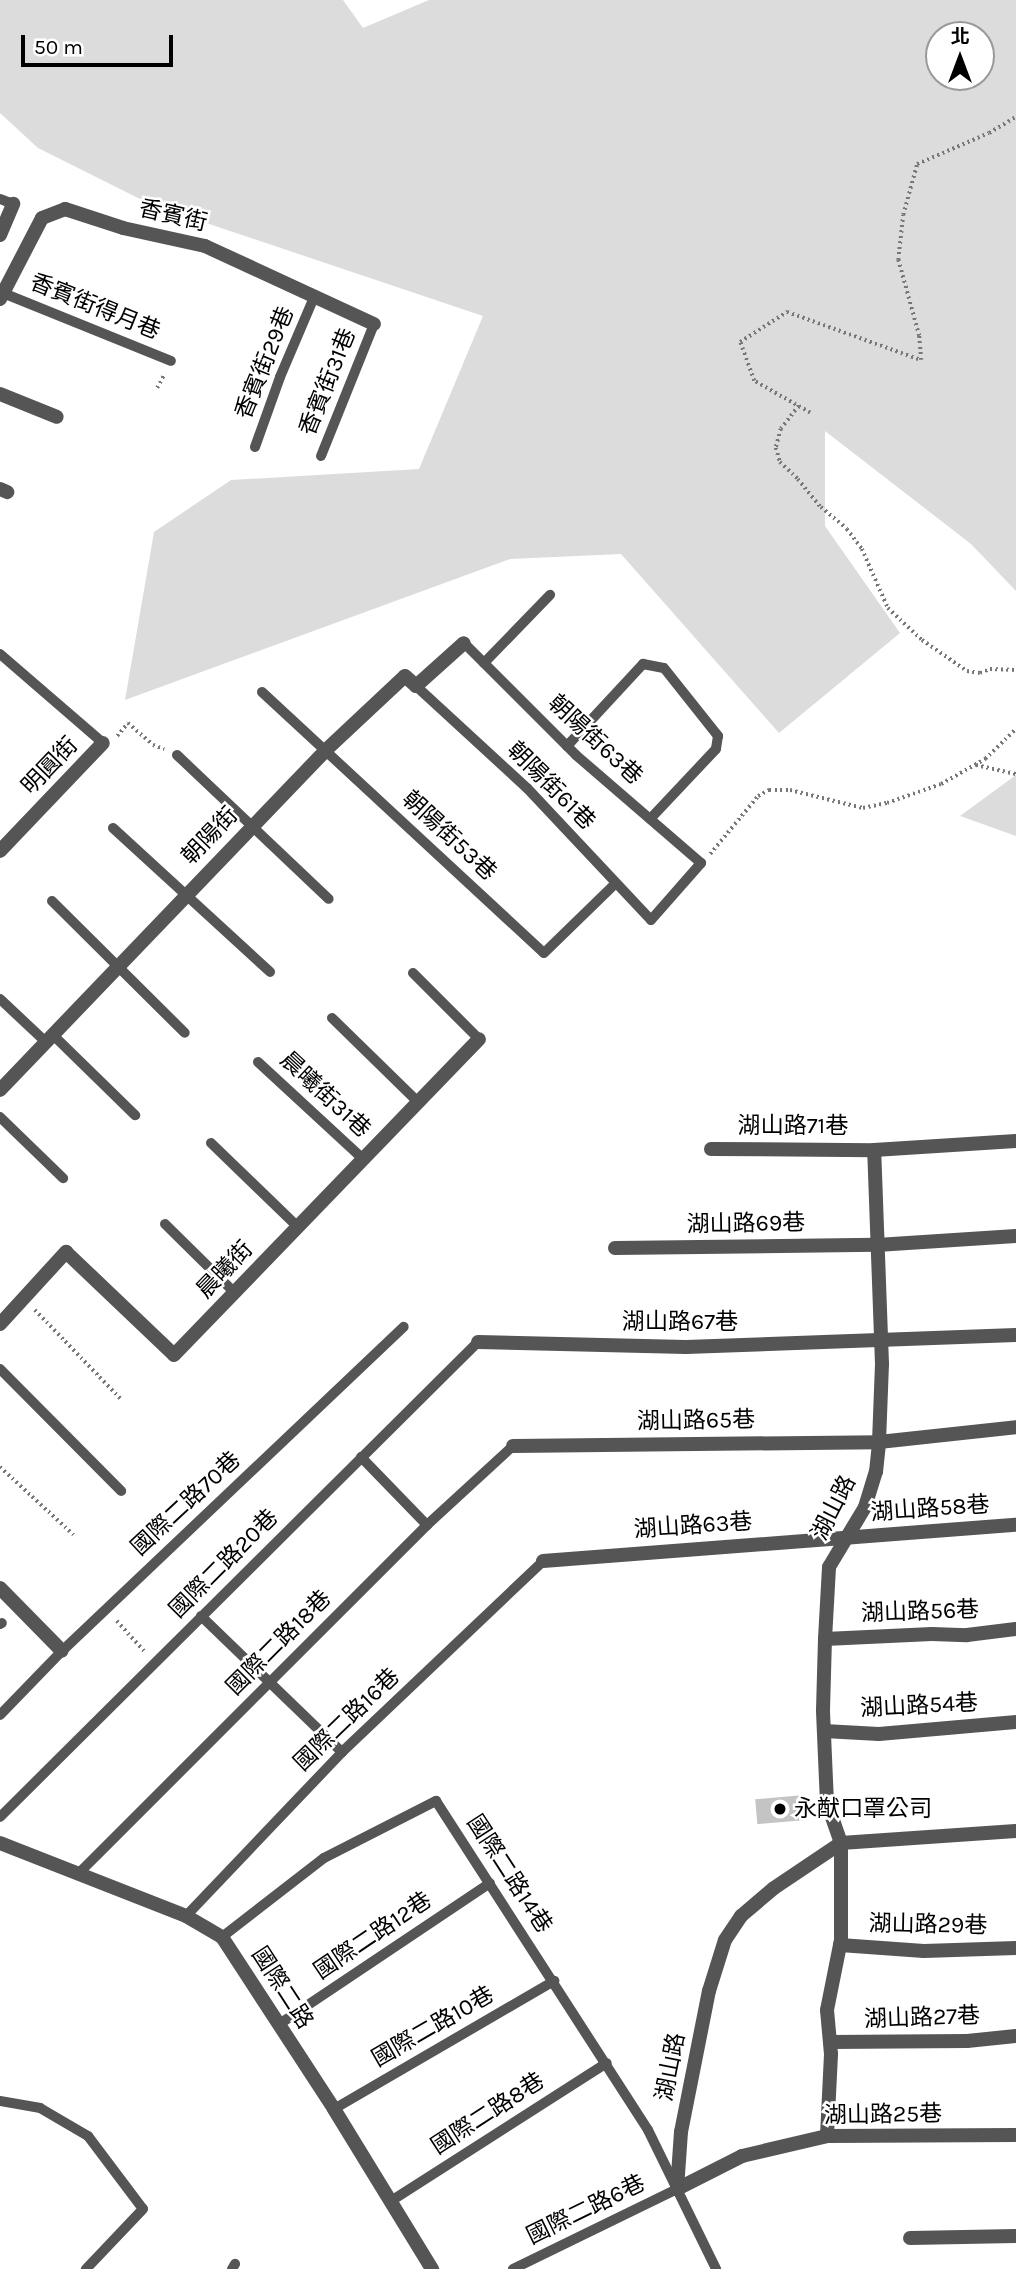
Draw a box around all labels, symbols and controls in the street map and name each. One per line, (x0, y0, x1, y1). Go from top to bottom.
scale bar (24, 21, 177, 65)
north arrow (925, 21, 995, 91)
text: 北 (950, 26, 970, 48)
text: 50 m (34, 35, 83, 59)
street label: 香賓街 (136, 195, 210, 237)
street label: 香賓街得月巷 (26, 268, 164, 346)
street label: 香賓街29巷 (230, 303, 300, 423)
street label: 香賓街31巷 (294, 324, 362, 440)
street label: 朝陽街63巷 (542, 689, 648, 791)
street label: 明圓街 (16, 732, 84, 800)
street label: 朝陽街61巷 (501, 736, 601, 836)
street label: 朝陽街53巷 (396, 785, 502, 887)
street label: 朝陽街 (176, 802, 244, 870)
street label: 晨曦街31巷 (274, 1046, 376, 1144)
street label: 湖山路71巷 (738, 1112, 848, 1140)
street label: 湖山路69巷 (687, 1209, 805, 1239)
street label: 晨曦街 (191, 1236, 259, 1304)
street label: 湖山路67巷 (622, 1308, 738, 1336)
street label: 湖山路65巷 (637, 1406, 755, 1436)
street label: 國際二路70巷 (126, 1446, 246, 1562)
street label: 湖山路 (806, 1471, 862, 1545)
street label: 湖山路58巷 (870, 1491, 990, 1527)
street label: 國際二路20巷 (164, 1504, 284, 1624)
street label: 湖山路63巷 (633, 1508, 753, 1544)
street label: 國際二路18巷 (221, 1585, 337, 1701)
street label: 湖山路56巷 (860, 1596, 980, 1628)
street label: 國際二路16巷 (289, 1663, 405, 1777)
street label: 湖山路54巷 (859, 1689, 979, 1723)
place label: 永猷口罩公司 (794, 1795, 932, 1823)
marker: 永猷口罩公司 (772, 1801, 788, 1817)
street label: 國際二路14巷 (461, 1810, 557, 1938)
street label: 國際二路12巷 (309, 1887, 437, 1985)
street label: 湖山路29巷 (868, 1910, 988, 1940)
street label: 國際二路 (245, 1942, 319, 2034)
street label: 國際二路10巷 (367, 1981, 499, 2073)
street label: 湖山路27巷 (863, 2002, 981, 2034)
street label: 湖山路 (651, 2031, 691, 2103)
street label: 國際二路8巷 (426, 2067, 550, 2161)
street label: 湖山路25巷 (824, 2100, 942, 2130)
street label: 國際二路6巷 (522, 2170, 650, 2250)

